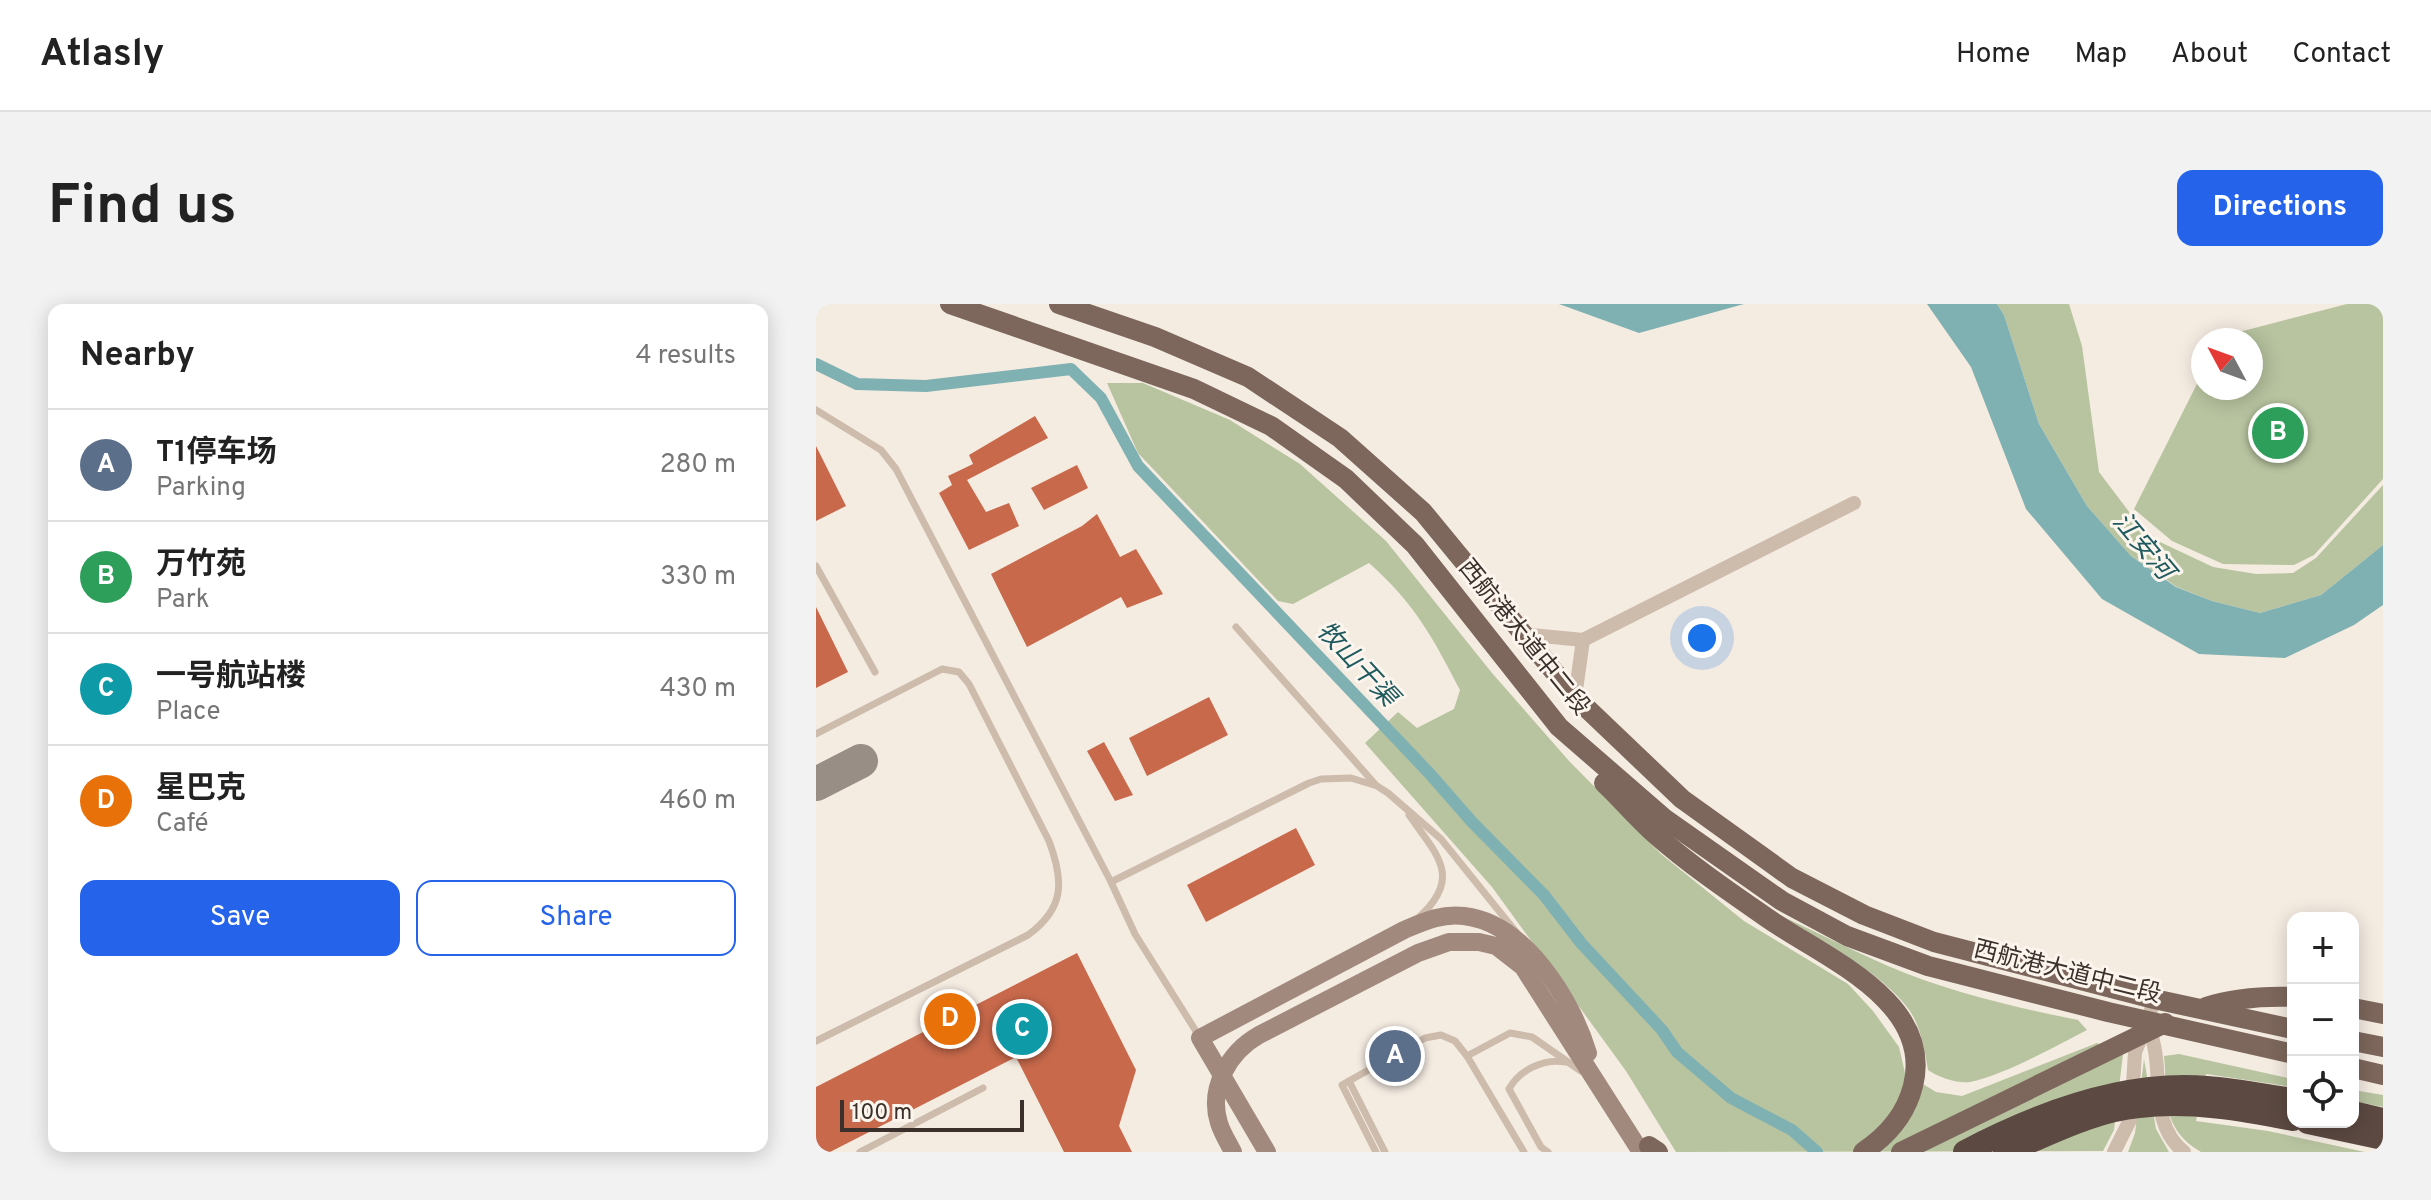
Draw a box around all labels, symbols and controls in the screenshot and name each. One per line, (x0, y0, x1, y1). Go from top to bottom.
text: Atlasly (40, 31, 164, 80)
text: Home (1956, 37, 2030, 73)
text: Map (2074, 37, 2127, 73)
text: About (2171, 37, 2248, 73)
text: Contact (2292, 37, 2391, 73)
button: Directions (2177, 170, 2383, 246)
text: Find us (48, 173, 237, 243)
north arrow (2191, 328, 2263, 400)
text: Nearby (80, 335, 195, 378)
text: 4 results (635, 340, 736, 373)
pin: B (2252, 403, 2304, 463)
text: T1停车场 (156, 435, 277, 472)
text: A (97, 449, 115, 482)
text: 280 m (660, 449, 736, 482)
text: Parking (156, 472, 246, 505)
water label: 江安河 (2104, 507, 2183, 591)
text: 万竹苑 (156, 547, 246, 584)
street label: 西航港大道中二段 (1451, 554, 1595, 722)
text: B (97, 561, 115, 594)
text: 330 m (660, 561, 736, 594)
text: Park (156, 584, 210, 617)
water label: 牧山干渠 (1308, 616, 1406, 717)
your location (1682, 618, 1722, 658)
text: 一号航站楼 (156, 659, 306, 696)
text: C (98, 673, 114, 706)
text: 430 m (660, 673, 736, 706)
text: Place (156, 696, 220, 729)
text: 星巴克 (156, 771, 246, 808)
text: D (97, 785, 115, 818)
text: 460 m (660, 785, 736, 818)
text: Café (156, 808, 209, 841)
button: Save (80, 880, 400, 956)
button: Share (416, 880, 736, 956)
map controls (2287, 912, 2359, 1128)
button: + (2287, 912, 2359, 984)
street label: 西航港大道中二段 (1970, 935, 2164, 1011)
button: − (2287, 984, 2359, 1056)
pin: D (924, 989, 976, 1049)
pin: C (996, 999, 1048, 1059)
pin: A (1369, 1026, 1421, 1086)
button: locate (2287, 1056, 2359, 1128)
scale bar (840, 1096, 1024, 1132)
text: 100 m (852, 1100, 912, 1127)

